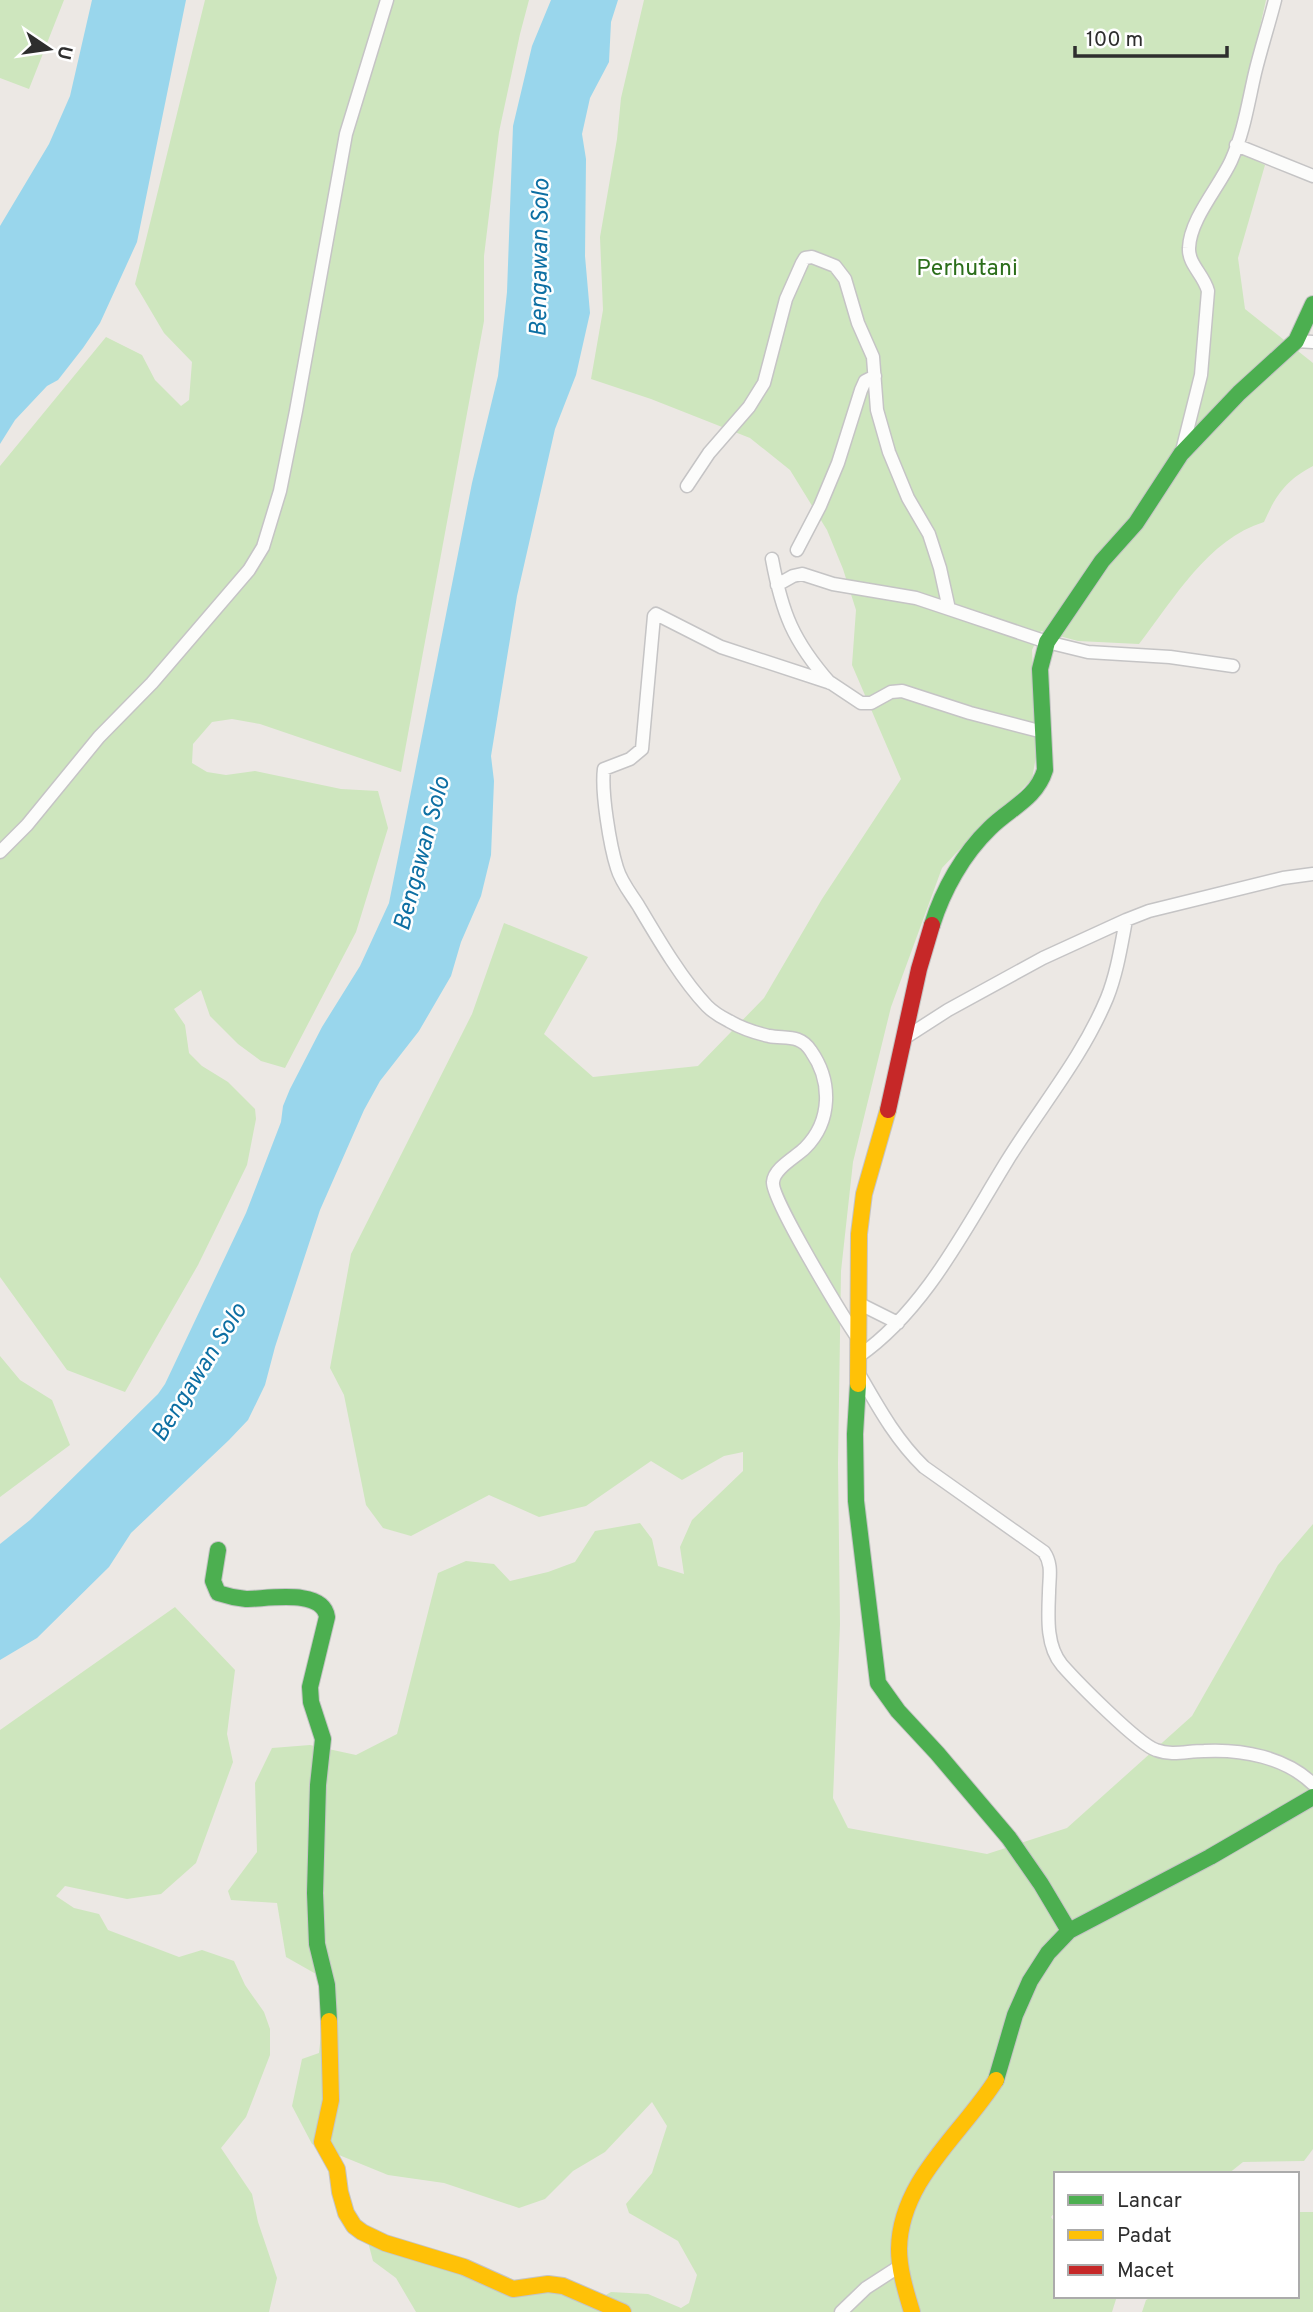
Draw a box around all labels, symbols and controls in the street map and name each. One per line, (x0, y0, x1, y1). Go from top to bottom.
north arrow (14, 14, 84, 84)
scale bar (1075, 14, 1227, 58)
text: 100 m (1086, 27, 1143, 54)
text: U (50, 43, 77, 62)
water label: Bengawan Solo (525, 178, 557, 337)
park label: Perhutani (916, 255, 1018, 284)
water label: Bengawan Solo (388, 773, 458, 934)
water label: Bengawan Solo (145, 1298, 255, 1448)
legend (1054, 2172, 1299, 2298)
text: Lancar (1117, 2188, 1182, 2215)
text: Padat (1117, 2223, 1172, 2250)
text: Macet (1117, 2258, 1174, 2285)

